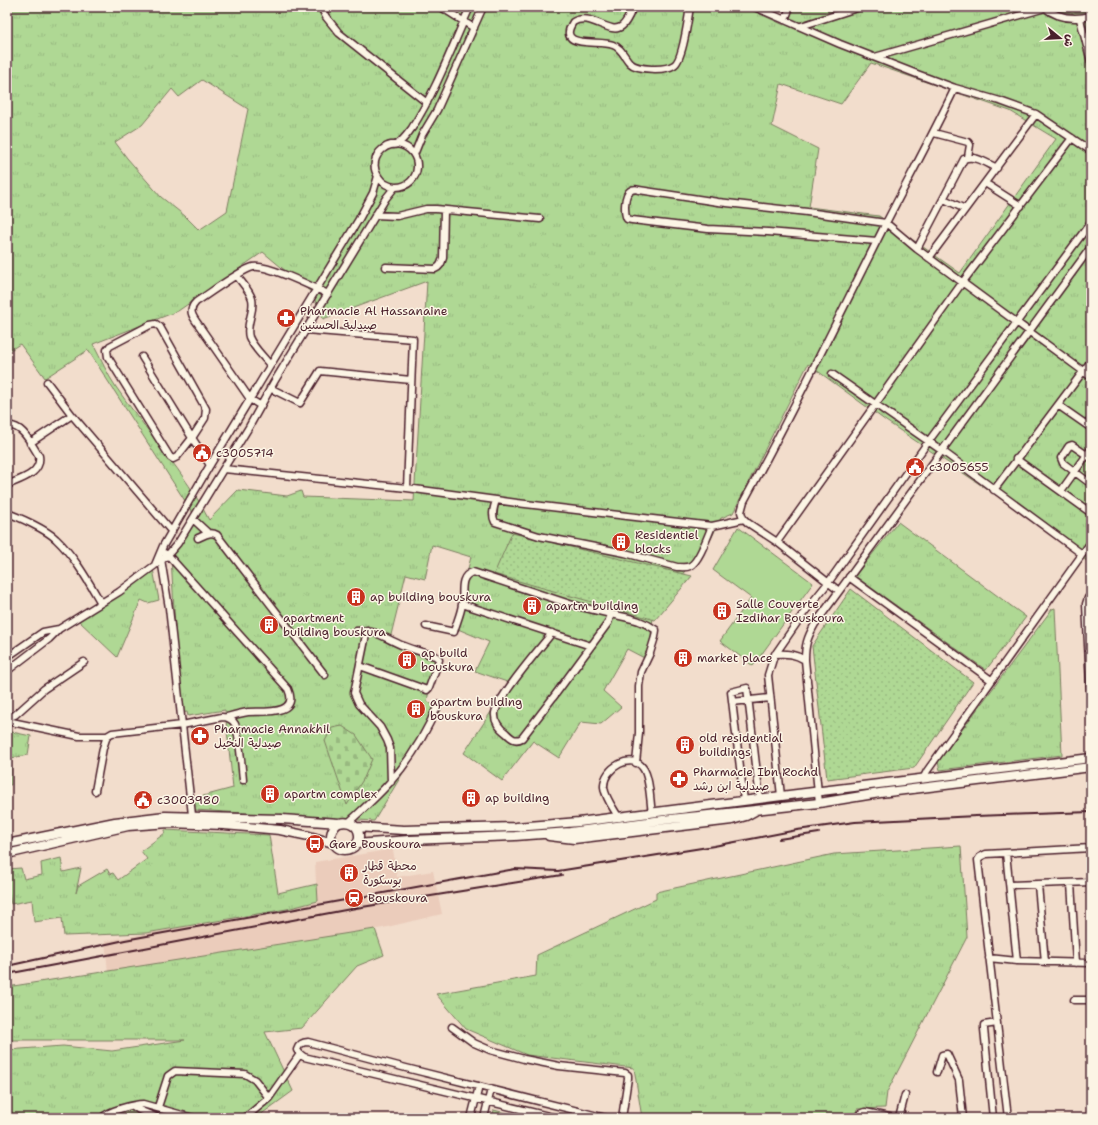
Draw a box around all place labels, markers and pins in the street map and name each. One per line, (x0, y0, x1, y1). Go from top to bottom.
place label: Pharmacie Al Hassanaine صيدلية الحسنين (300, 303, 448, 333)
pharmacy icon: Pharmacie Al Hassanaine صيدلية الحسنين (275, 307, 297, 329)
public building icon: c3005714 (191, 442, 213, 464)
place label: c3005714 (216, 445, 274, 461)
public building icon: c3005655 (904, 456, 926, 478)
place label: c3005655 (929, 459, 989, 475)
place label: Residentiel blocks (635, 527, 699, 557)
building icon: Residentiel blocks (610, 531, 632, 553)
building icon: ap building bouskura (345, 586, 367, 608)
place label: ap building bouskura (370, 589, 492, 605)
building icon: apartm building (521, 595, 543, 617)
place label: Salle Couverte Izdihar Bouskoura (736, 596, 844, 626)
place label: apartm building (546, 598, 638, 614)
building icon: Salle Couverte Izdihar Bouskoura (711, 600, 733, 622)
place label: apartment building bouskura (283, 610, 386, 640)
building icon: apartment building bouskura (258, 614, 280, 636)
place label: ap build bouskura (421, 645, 474, 675)
building icon: market place (672, 647, 694, 669)
building icon: ap build bouskura (396, 649, 418, 671)
place label: market place (697, 650, 773, 666)
place label: apartm building bouskura (430, 694, 522, 724)
building icon: apartm building bouskura (405, 698, 427, 720)
place label: Pharmacie Annakhil صيدلية النخيل (214, 721, 330, 751)
pharmacy icon: Pharmacie Annakhil صيدلية النخيل (189, 725, 211, 747)
place label: old residential buildings (699, 730, 783, 760)
building icon: old residential buildings (674, 734, 696, 756)
place label: Pharmacie Ibn Rochd صيدلية ابن رشد (693, 764, 819, 794)
pharmacy icon: Pharmacie Ibn Rochd صيدلية ابن رشد (668, 768, 690, 790)
building icon: apartm complex (259, 783, 281, 805)
place label: apartm complex (284, 786, 377, 802)
building icon: ap building (460, 787, 482, 809)
public building icon: c3003980 (132, 789, 154, 811)
place label: ap building (485, 790, 549, 806)
place label: c3003980 (157, 792, 219, 808)
bus stop icon: Gare Bouskoura (304, 833, 326, 855)
place label: Gare Bouskoura (329, 836, 421, 852)
place label: محطة قطار بوسكورة (362, 858, 417, 888)
building icon: محطة قطار بوسكورة (338, 862, 360, 884)
station icon: Bouskoura (343, 887, 365, 909)
place label: Bouskoura (368, 890, 428, 906)

